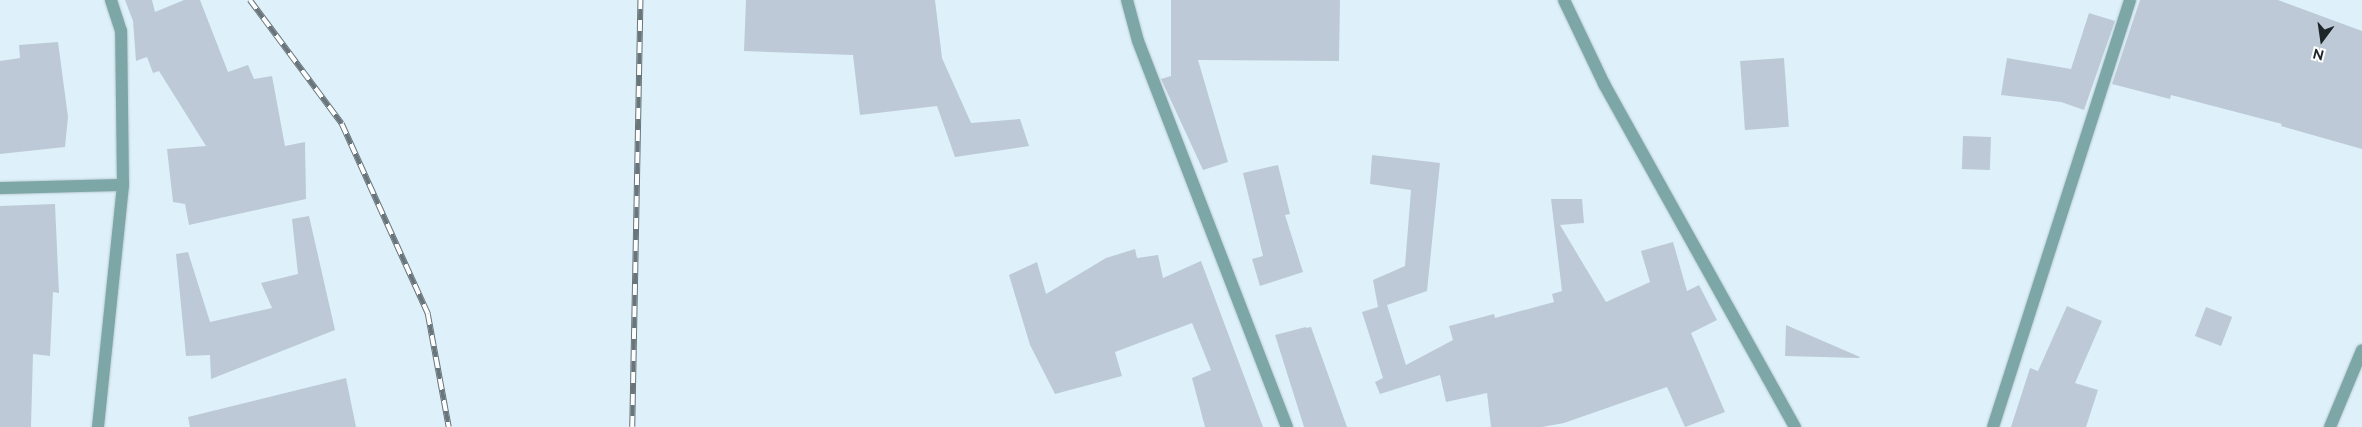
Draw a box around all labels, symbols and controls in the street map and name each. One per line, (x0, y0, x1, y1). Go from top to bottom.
north arrow (2297, 15, 2347, 65)
text: N (2311, 45, 2325, 64)

